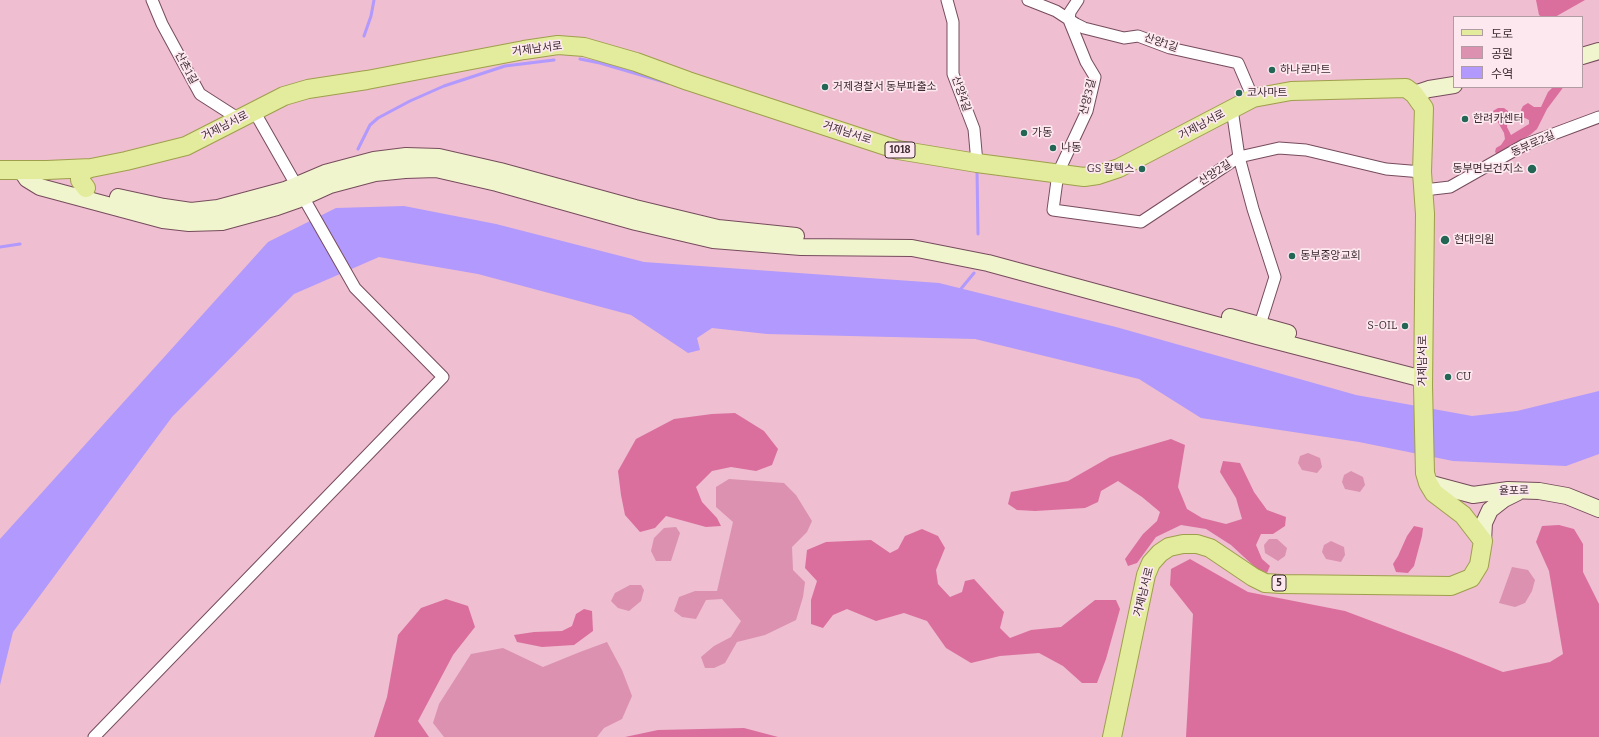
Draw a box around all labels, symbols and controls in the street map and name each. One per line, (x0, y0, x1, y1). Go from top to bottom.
legend (1453, 16, 1583, 88)
text: 도로 (1491, 27, 1513, 41)
street label: 산양1길 (1142, 31, 1180, 55)
street label: 거제남서로 (511, 39, 563, 59)
text: 공원 (1491, 47, 1513, 61)
street label: 산촌1길 (172, 50, 200, 86)
place label: 하나로마트 (1280, 63, 1331, 77)
marker: 하나로마트 (1267, 65, 1277, 75)
text: 수역 (1491, 67, 1513, 81)
street label: 산양4길 (949, 74, 973, 114)
street label: 산양3길 (1077, 78, 1099, 116)
place label: 거제경찰서 동부파출소 (833, 80, 936, 94)
marker: 거제경찰서 동부파출소 (820, 82, 830, 92)
place label: 코사마트 (1247, 86, 1287, 100)
marker: 코사마트 (1234, 88, 1244, 98)
street label: 거제남서로 (1177, 107, 1227, 143)
street label: 거제남서로 (199, 109, 251, 143)
place label: 한려카센터 (1473, 112, 1524, 126)
marker: 한려카센터 (1460, 114, 1470, 124)
street label: 거제남서로 (821, 119, 873, 147)
place label: 가동 (1032, 126, 1052, 140)
marker: 가동 (1019, 128, 1029, 138)
street label: 동부로2길 (1509, 129, 1557, 159)
place label: 나동 (1061, 141, 1081, 155)
road number: 1018 (885, 142, 915, 158)
marker: 나동 (1048, 143, 1058, 153)
street label: 산양2길 (1196, 158, 1234, 188)
place label: GS 칼텍스 (1087, 162, 1134, 176)
place label: 동부면보건지소 (1452, 162, 1523, 176)
marker: 동부면보건지소 (1526, 163, 1538, 175)
marker: GS 칼텍스 (1137, 164, 1147, 174)
place label: 현대의원 (1454, 233, 1494, 247)
marker: 현대의원 (1439, 234, 1451, 246)
place label: 동부중앙교회 (1300, 249, 1361, 263)
marker: 동부중앙교회 (1287, 251, 1297, 261)
place label: S-OIL (1367, 319, 1397, 333)
marker: S-OIL (1400, 321, 1410, 331)
street label: 거제남서로 (1416, 336, 1430, 386)
place label: CU (1456, 370, 1471, 384)
marker: CU (1443, 372, 1453, 382)
street label: 율포로 (1499, 484, 1529, 498)
street label: 거제남서로 (1131, 566, 1157, 618)
road number: 5 (1272, 575, 1286, 591)

